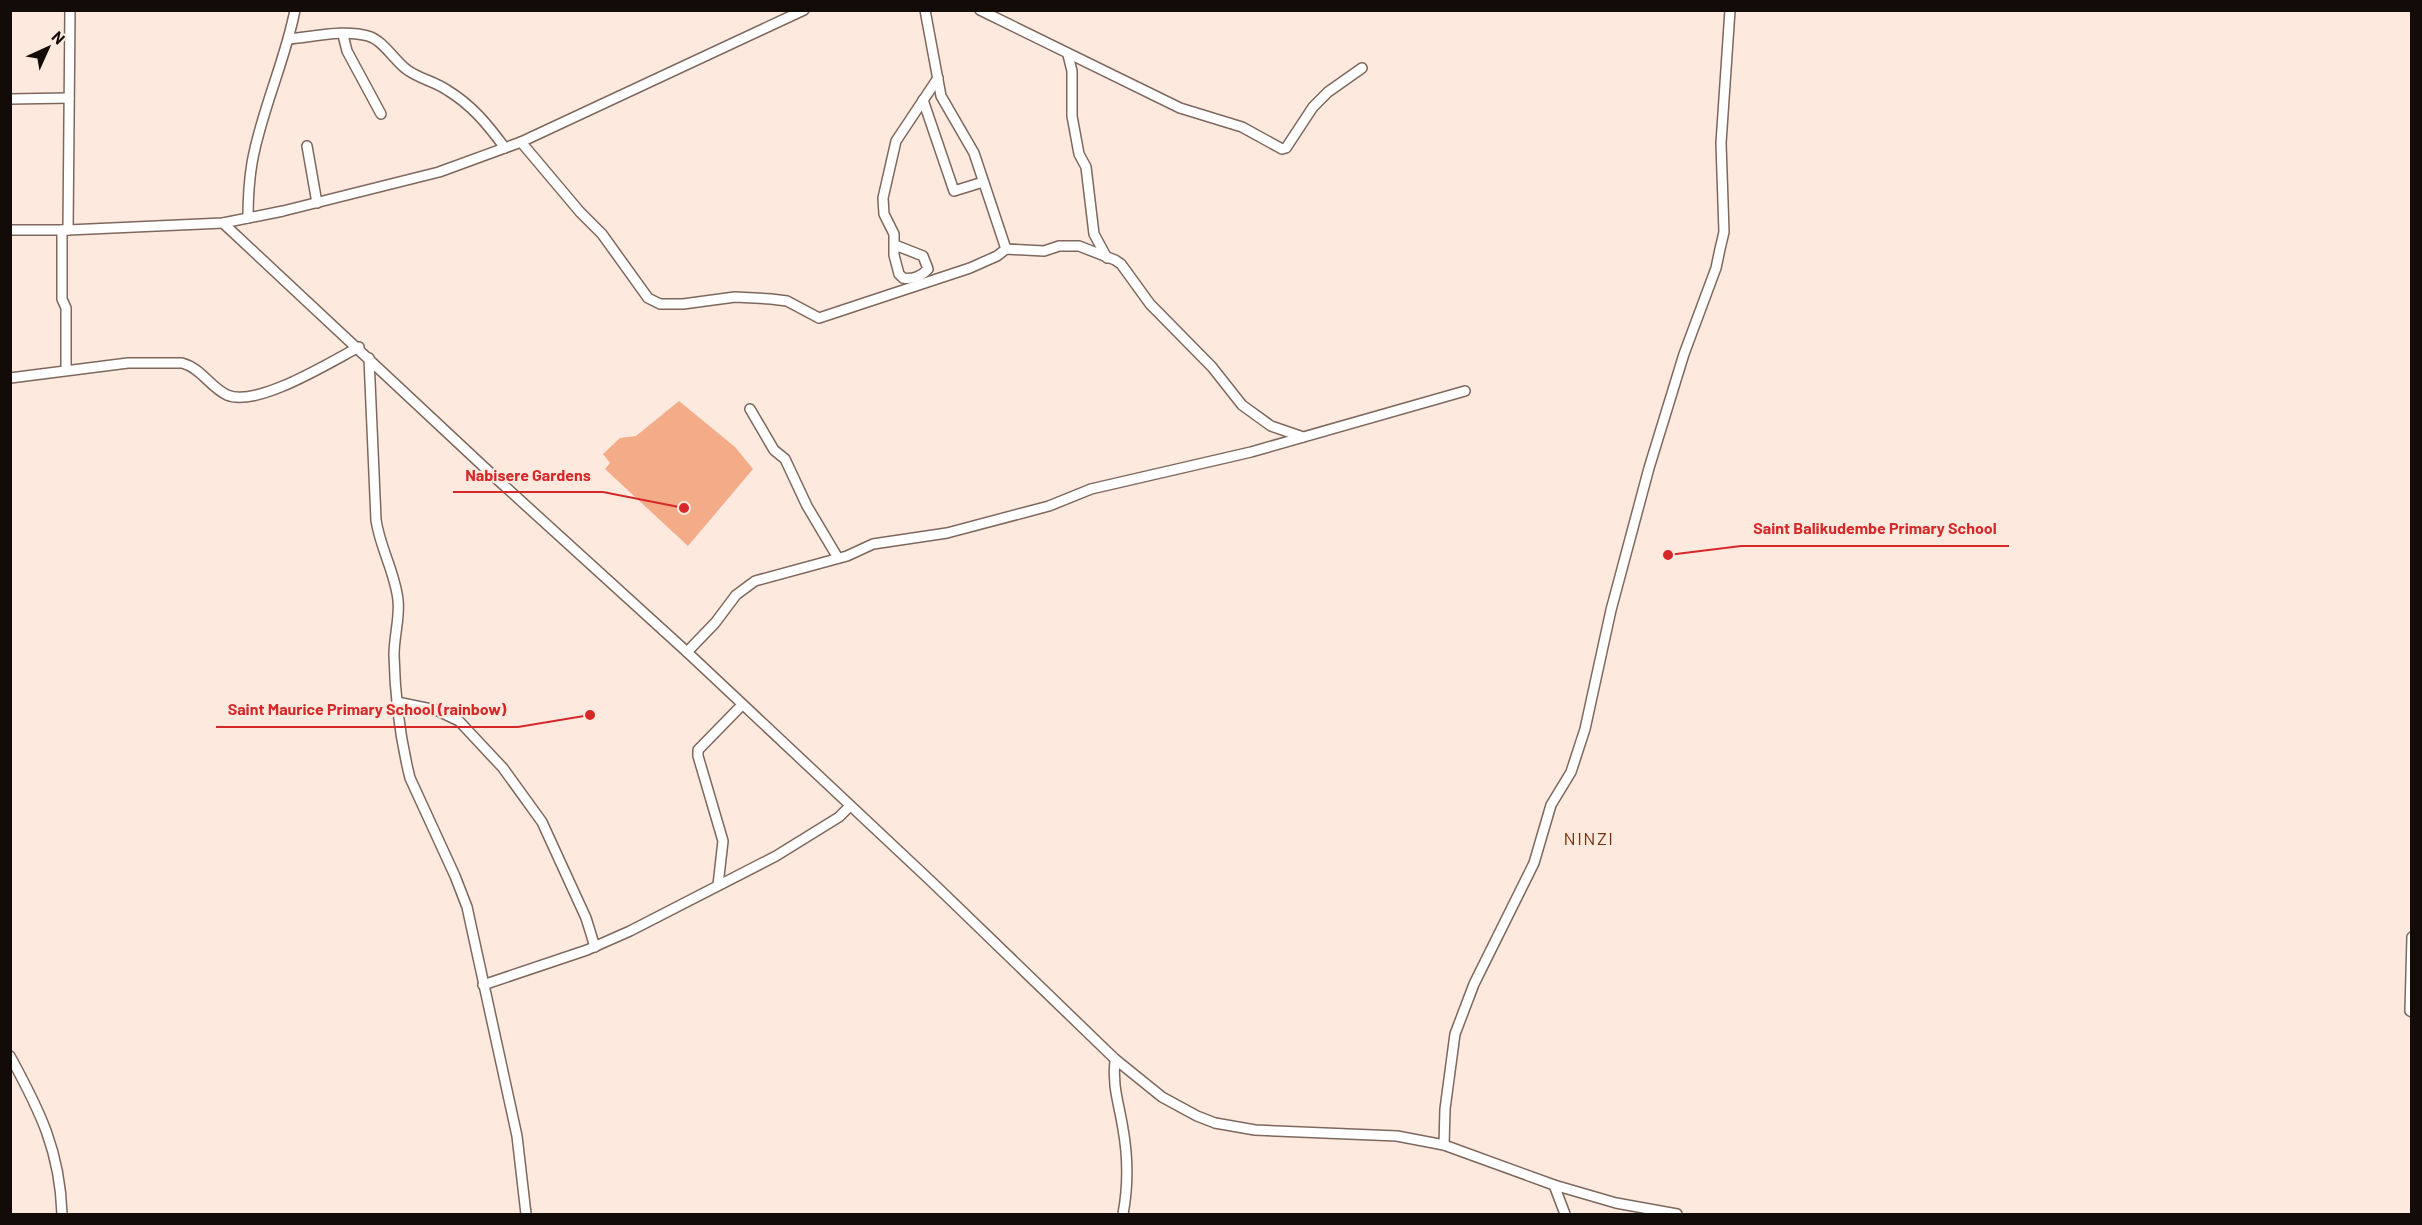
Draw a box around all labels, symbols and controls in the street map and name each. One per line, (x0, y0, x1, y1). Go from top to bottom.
north arrow (18, 18, 78, 78)
text: N (48, 27, 69, 48)
callout: Nabisere Gardens (453, 458, 603, 492)
text: Nabisere Gardens (465, 465, 591, 484)
callout: Saint Balikudembe Primary School (1741, 512, 2009, 546)
text: Saint Balikudembe Primary School (1753, 518, 1997, 537)
callout: Saint Maurice Primary School (rainbow) (216, 693, 518, 727)
text: Saint Maurice Primary School (rainbow) (228, 699, 507, 718)
district label: NINZI (1563, 827, 1615, 849)

